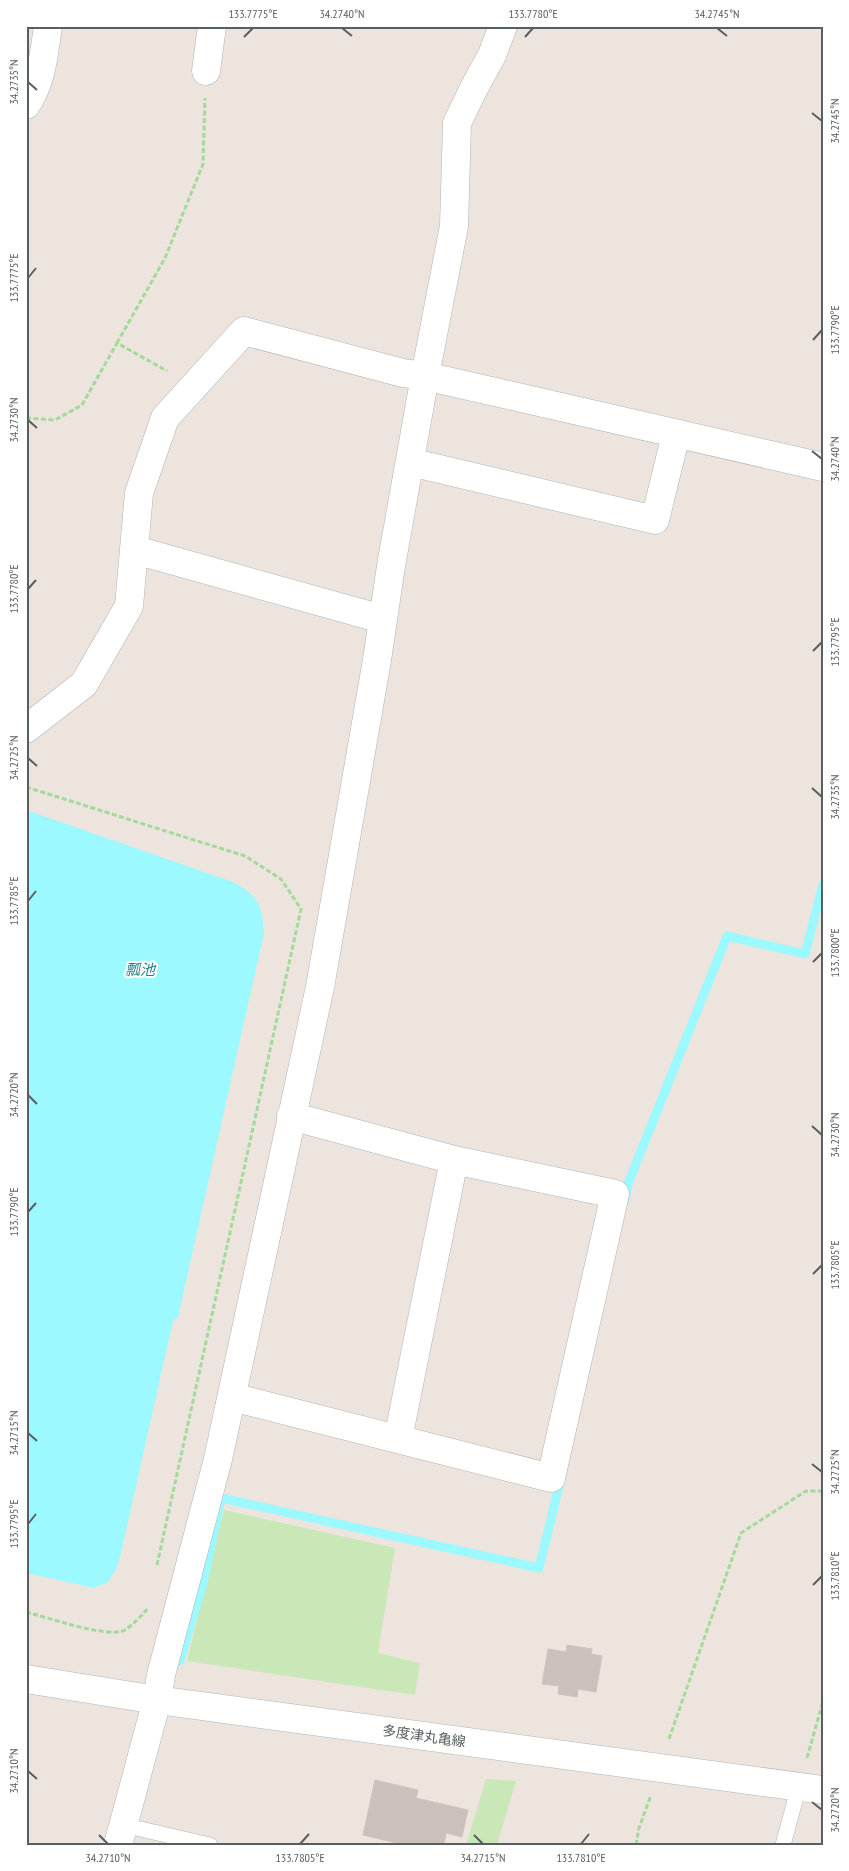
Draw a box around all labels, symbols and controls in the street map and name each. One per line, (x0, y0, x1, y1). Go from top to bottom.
text: 133.7775°E (228, 6, 278, 21)
text: 34.2740°N (319, 6, 365, 21)
text: 133.7780°E (508, 6, 558, 21)
text: 34.2745°N (694, 6, 740, 21)
text: 34.2735°N (6, 59, 21, 105)
text: 34.2745°N (827, 98, 842, 144)
text: 133.7775°E (6, 253, 21, 303)
text: 133.7790°E (827, 305, 842, 355)
text: 34.2730°N (6, 397, 21, 443)
text: 34.2740°N (827, 436, 842, 482)
text: 133.7780°E (6, 564, 21, 614)
text: 133.7795°E (827, 617, 842, 667)
text: 34.2725°N (6, 735, 21, 781)
text: 34.2735°N (827, 774, 842, 820)
text: 133.7785°E (6, 876, 21, 926)
text: 133.7800°E (827, 928, 842, 978)
water label: 瓢池 (125, 960, 157, 979)
text: 34.2720°N (6, 1072, 21, 1118)
text: 34.2730°N (827, 1112, 842, 1158)
text: 133.7790°E (6, 1187, 21, 1237)
text: 133.7805°E (827, 1240, 842, 1290)
text: 34.2715°N (6, 1410, 21, 1456)
text: 34.2725°N (827, 1449, 842, 1495)
text: 133.7795°E (6, 1499, 21, 1549)
text: 133.7810°E (827, 1551, 842, 1601)
street label: 多度津丸亀線 (381, 1721, 467, 1751)
text: 34.2710°N (6, 1748, 21, 1794)
text: 34.2720°N (827, 1787, 842, 1833)
text: 34.2710°N (85, 1850, 131, 1865)
text: 133.7805°E (275, 1850, 325, 1865)
text: 34.2715°N (460, 1850, 506, 1865)
text: 133.7810°E (556, 1850, 606, 1865)

